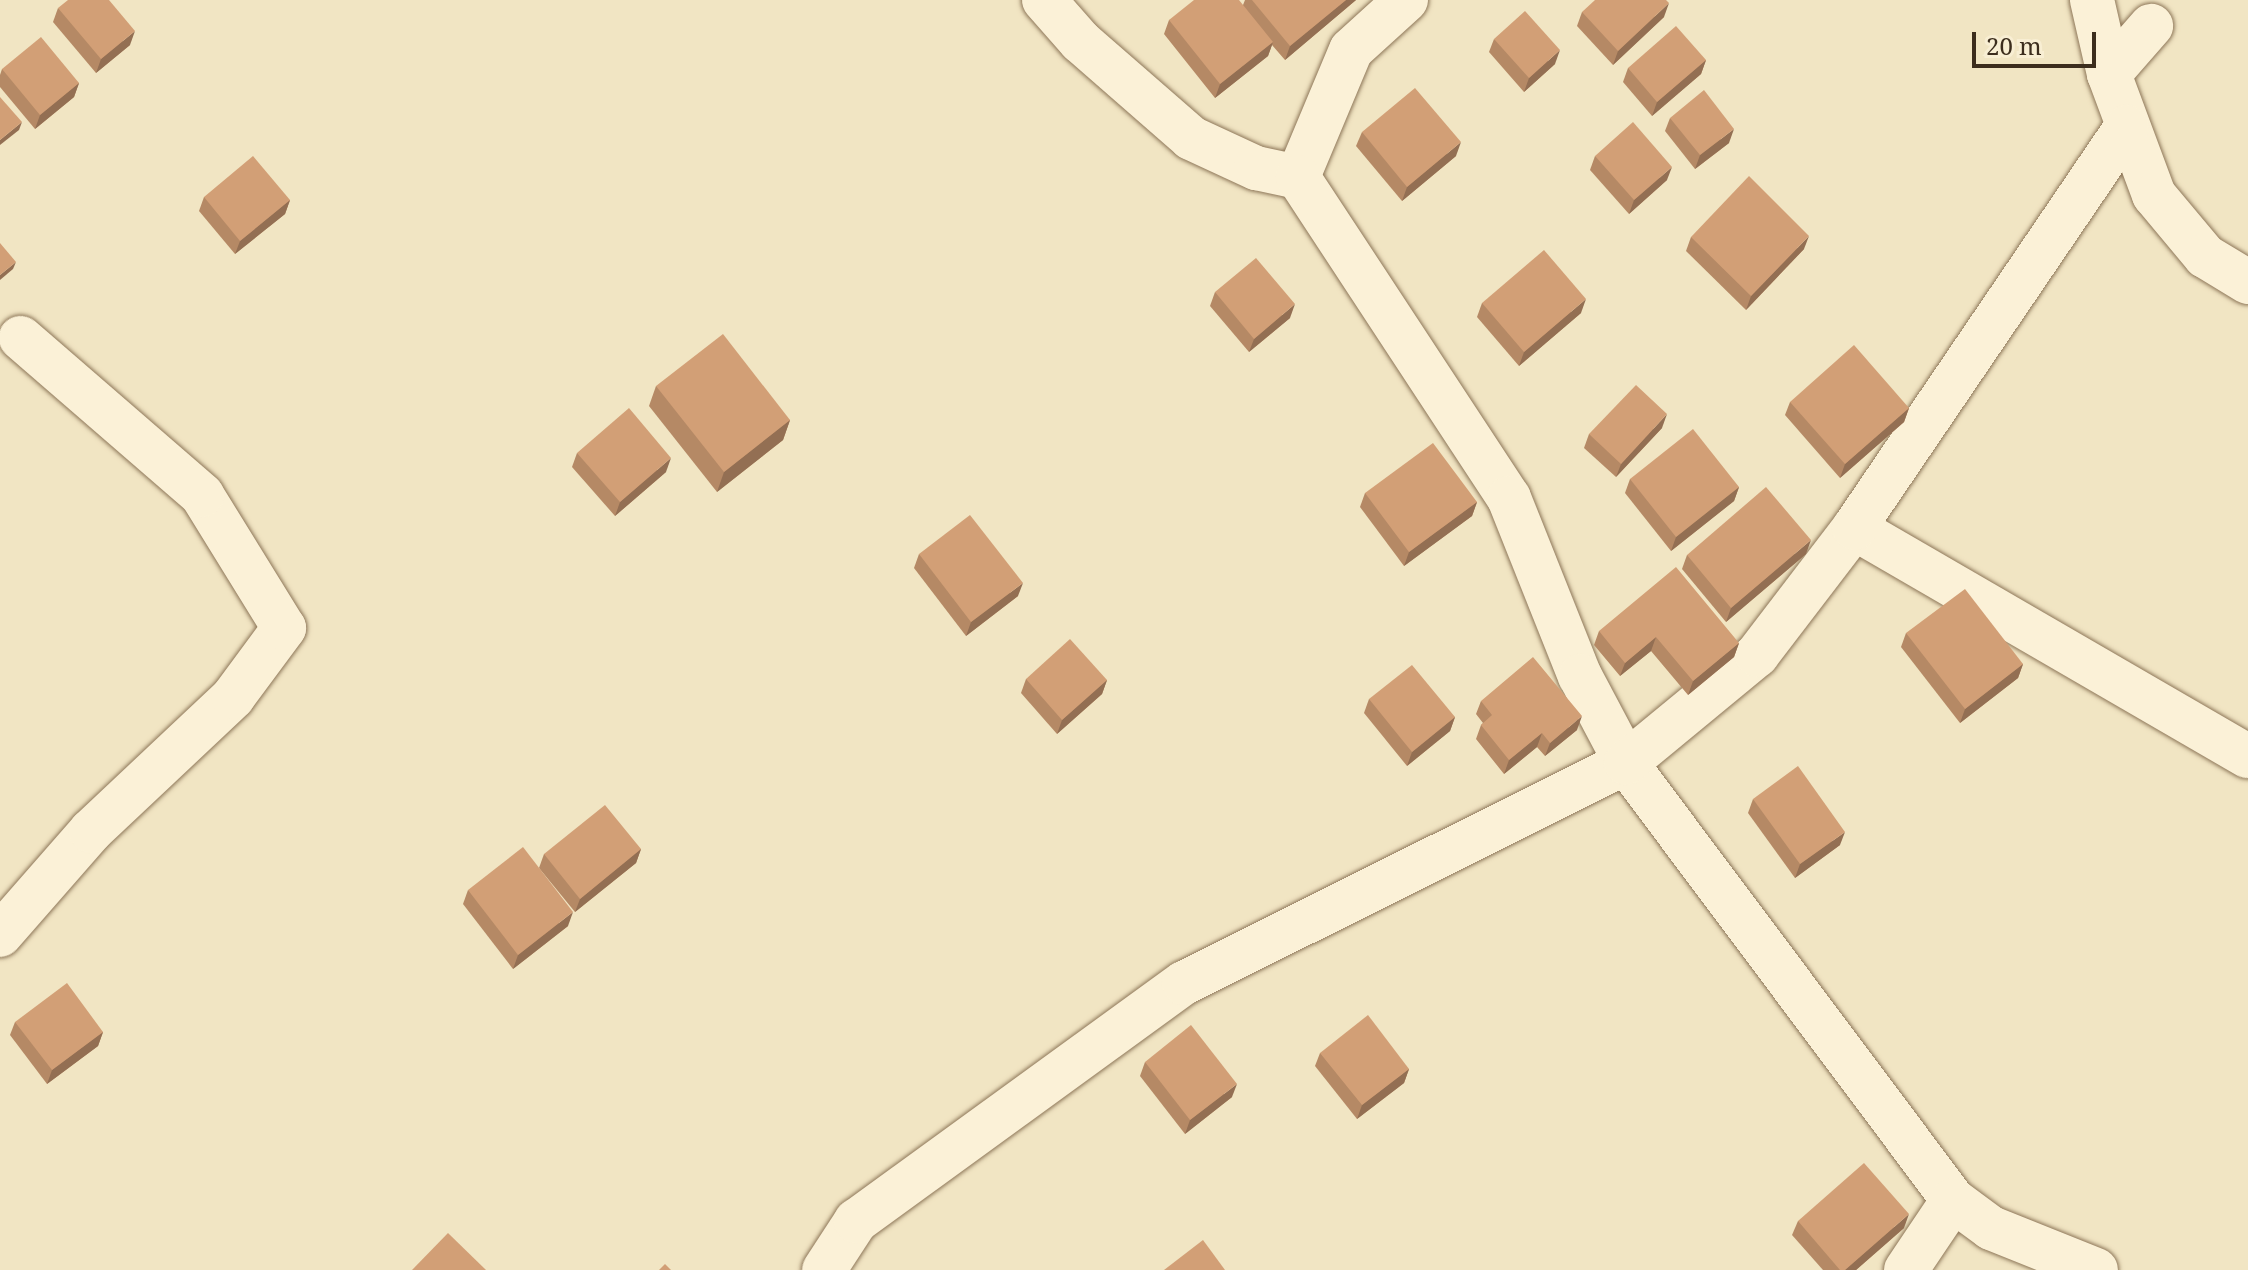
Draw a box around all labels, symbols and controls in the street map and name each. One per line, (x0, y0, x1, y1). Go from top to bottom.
scale bar (1976, 16, 2100, 66)
text: 20 m (1986, 29, 2042, 62)

